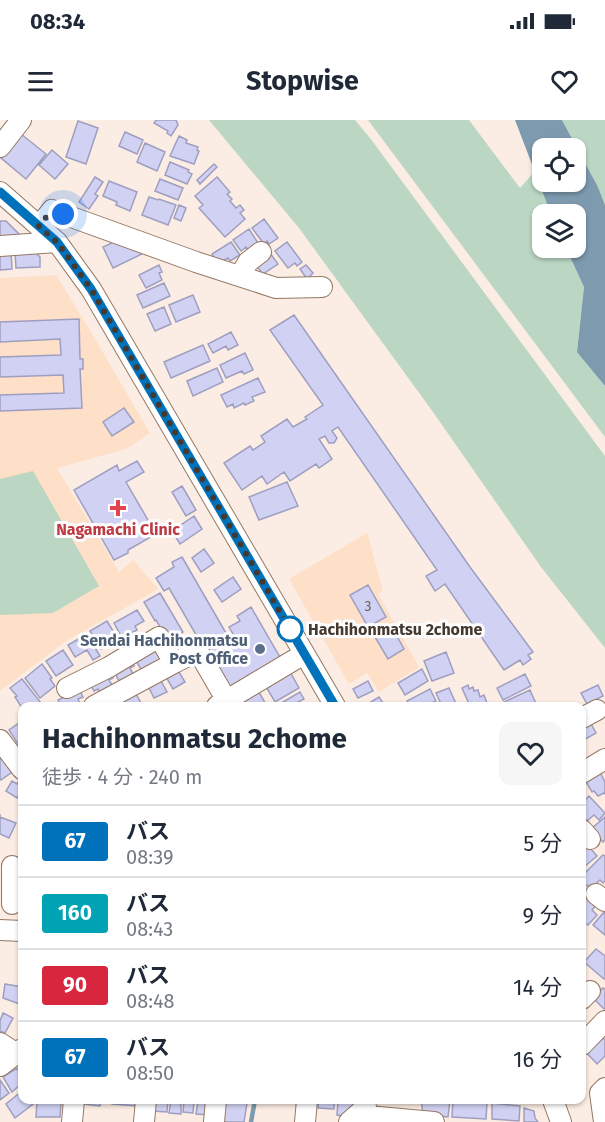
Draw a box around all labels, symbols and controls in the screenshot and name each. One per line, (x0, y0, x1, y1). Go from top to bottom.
text: 08:34 (30, 8, 85, 35)
icon: menu (24, 65, 57, 98)
text: Stopwise (246, 65, 359, 97)
icon: heart (548, 65, 581, 98)
map controls (532, 138, 586, 258)
button: locate (532, 138, 586, 192)
your location (48, 199, 78, 229)
button: layers (532, 204, 586, 258)
marker: Nagamachi Clinic (109, 499, 127, 517)
place label: Nagamachi Clinic (56, 520, 180, 539)
house number: 3 (365, 598, 372, 615)
marker: Hachihonmatsu 2chome (277, 616, 303, 642)
place label: Hachihonmatsu 2chome (308, 620, 482, 639)
place label: Sendai Hachihonmatsu Post Office (80, 631, 248, 668)
marker: Sendai Hachihonmatsu Post Office (253, 642, 267, 656)
text: Hachihonmatsu 2chome (42, 722, 347, 755)
button: heart (499, 722, 562, 785)
text: 徒歩 · 4 分 · 240 m (42, 765, 202, 789)
text: バス (126, 818, 170, 845)
text: 67 (64, 828, 86, 854)
text: 5 分 (523, 830, 562, 857)
text: 08:39 (126, 845, 173, 869)
text: バス (126, 890, 170, 917)
text: 160 (58, 900, 92, 926)
text: 9 分 (523, 902, 562, 929)
text: 08:43 (126, 917, 173, 941)
text: バス (126, 962, 170, 989)
text: 90 (63, 972, 87, 998)
text: 14 分 (513, 974, 562, 1001)
text: 08:48 (126, 989, 175, 1013)
text: バス (126, 1034, 170, 1061)
text: 67 (64, 1044, 86, 1070)
text: 16 分 (513, 1046, 562, 1073)
text: 08:50 (126, 1061, 174, 1085)

